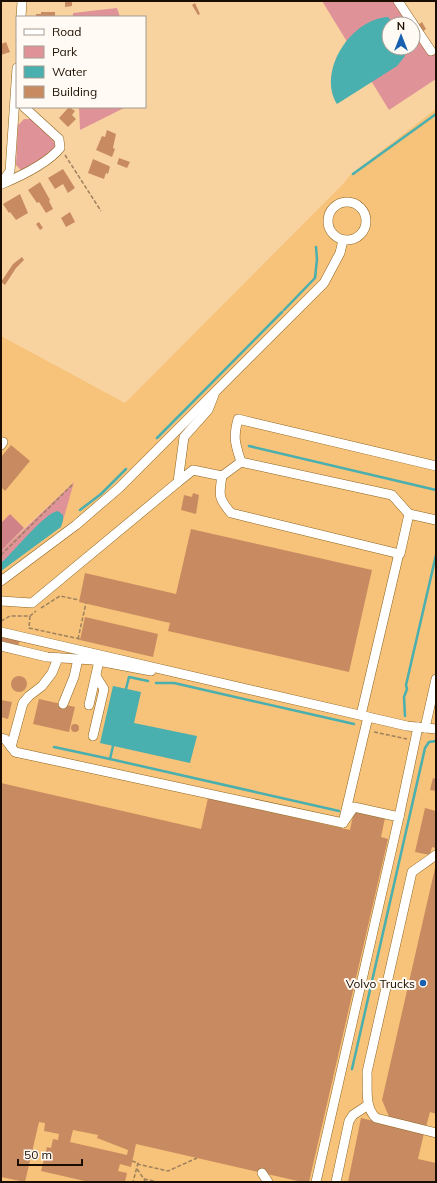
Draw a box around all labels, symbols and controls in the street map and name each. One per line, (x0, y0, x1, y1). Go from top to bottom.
legend (16, 16, 146, 108)
north arrow (381, 16, 421, 56)
text: N (397, 19, 405, 33)
text: Road (52, 24, 81, 39)
text: Park (52, 44, 78, 59)
text: Water (52, 64, 88, 79)
text: Building (52, 84, 97, 99)
place label: Volvo Trucks (346, 976, 415, 991)
marker: Volvo Trucks (418, 978, 428, 988)
scale bar (18, 1141, 82, 1167)
text: 50 m (24, 1147, 52, 1162)

